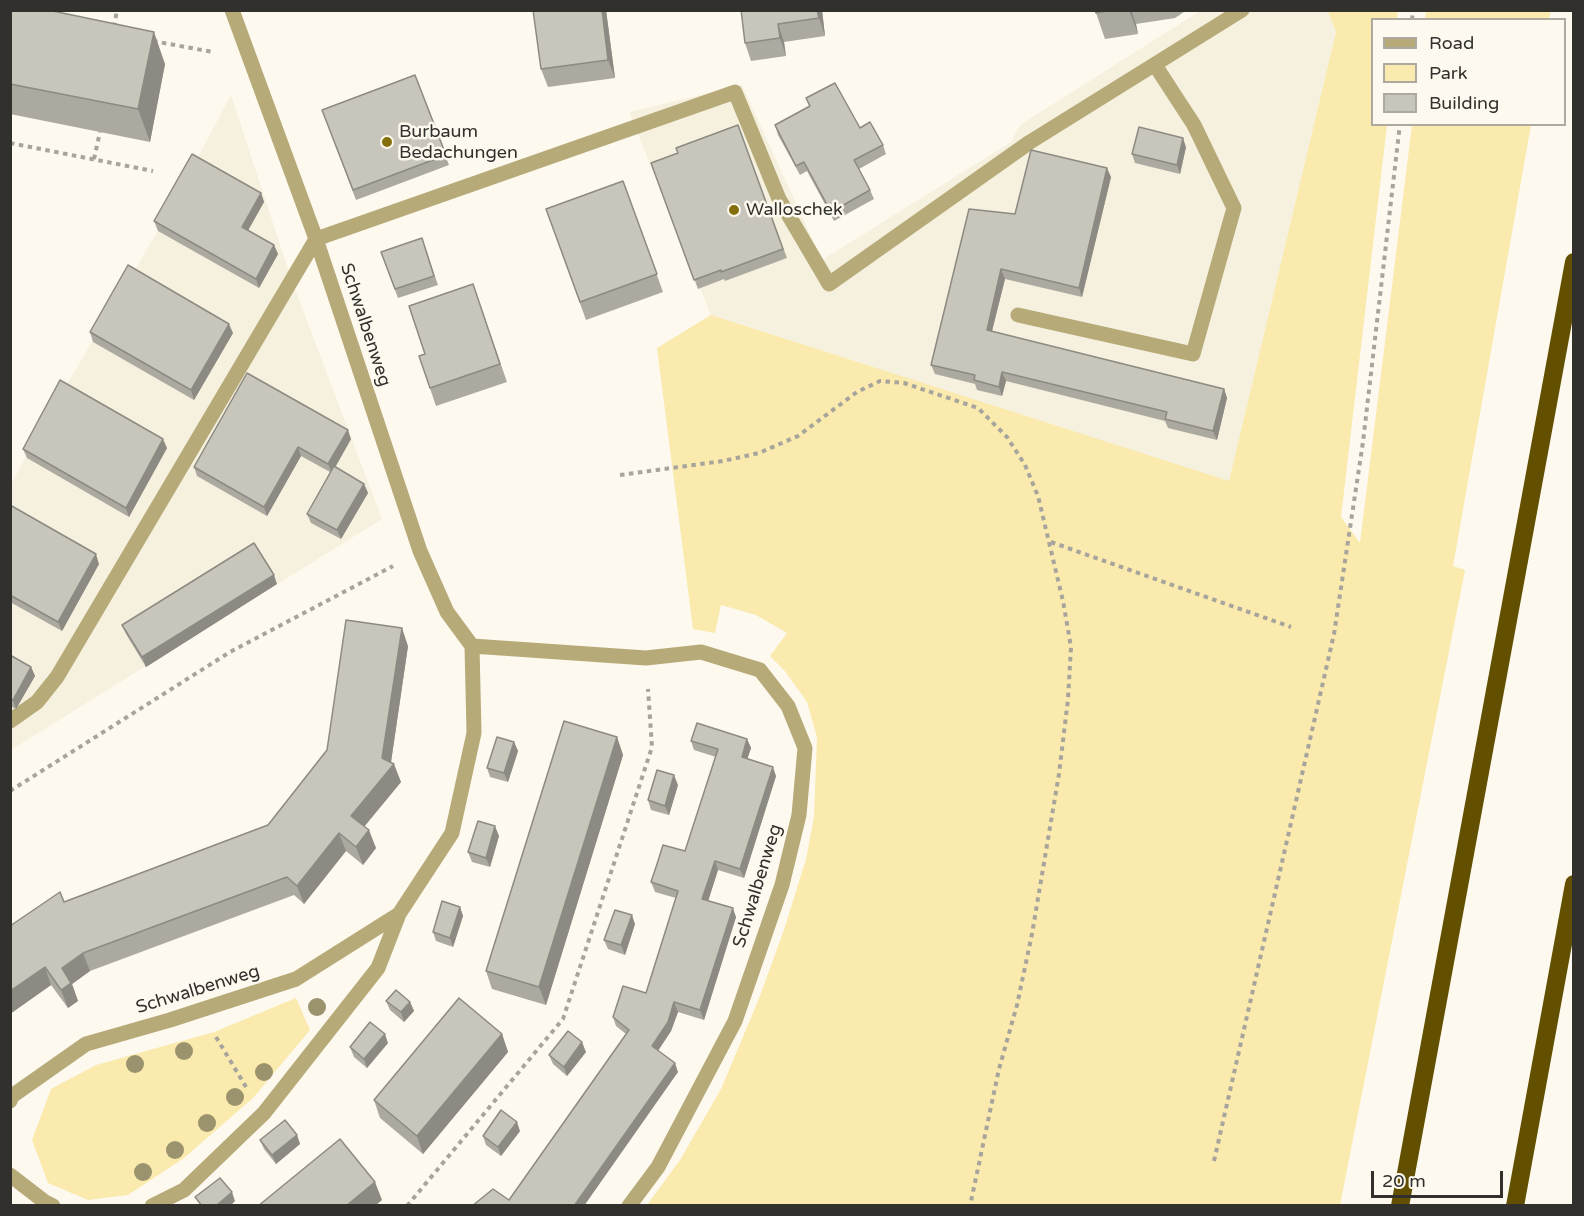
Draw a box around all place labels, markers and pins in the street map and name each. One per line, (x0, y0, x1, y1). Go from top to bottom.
place label: Burbaum Bedachungen (399, 121, 518, 164)
marker: Burbaum Bedachungen (380, 135, 394, 149)
place label: Walloschek (746, 199, 843, 221)
marker: Walloschek (727, 203, 741, 217)

